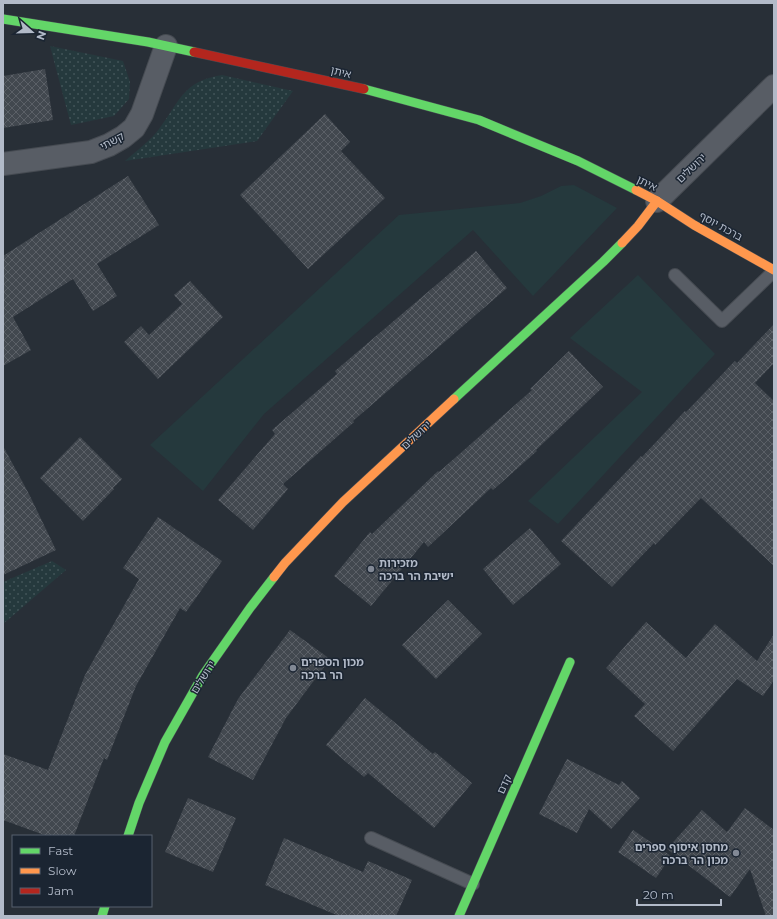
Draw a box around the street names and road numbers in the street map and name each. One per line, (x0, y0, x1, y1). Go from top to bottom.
street label: איתן (329, 63, 353, 81)
street label: קשתי (97, 129, 127, 153)
street label: ירושלים (673, 150, 709, 186)
street label: איתן (635, 172, 660, 194)
street label: ברכת יוסף (697, 208, 745, 244)
street label: ירושלים (398, 417, 434, 453)
street label: ירושלים (187, 658, 219, 696)
street label: קדם (494, 772, 515, 796)

